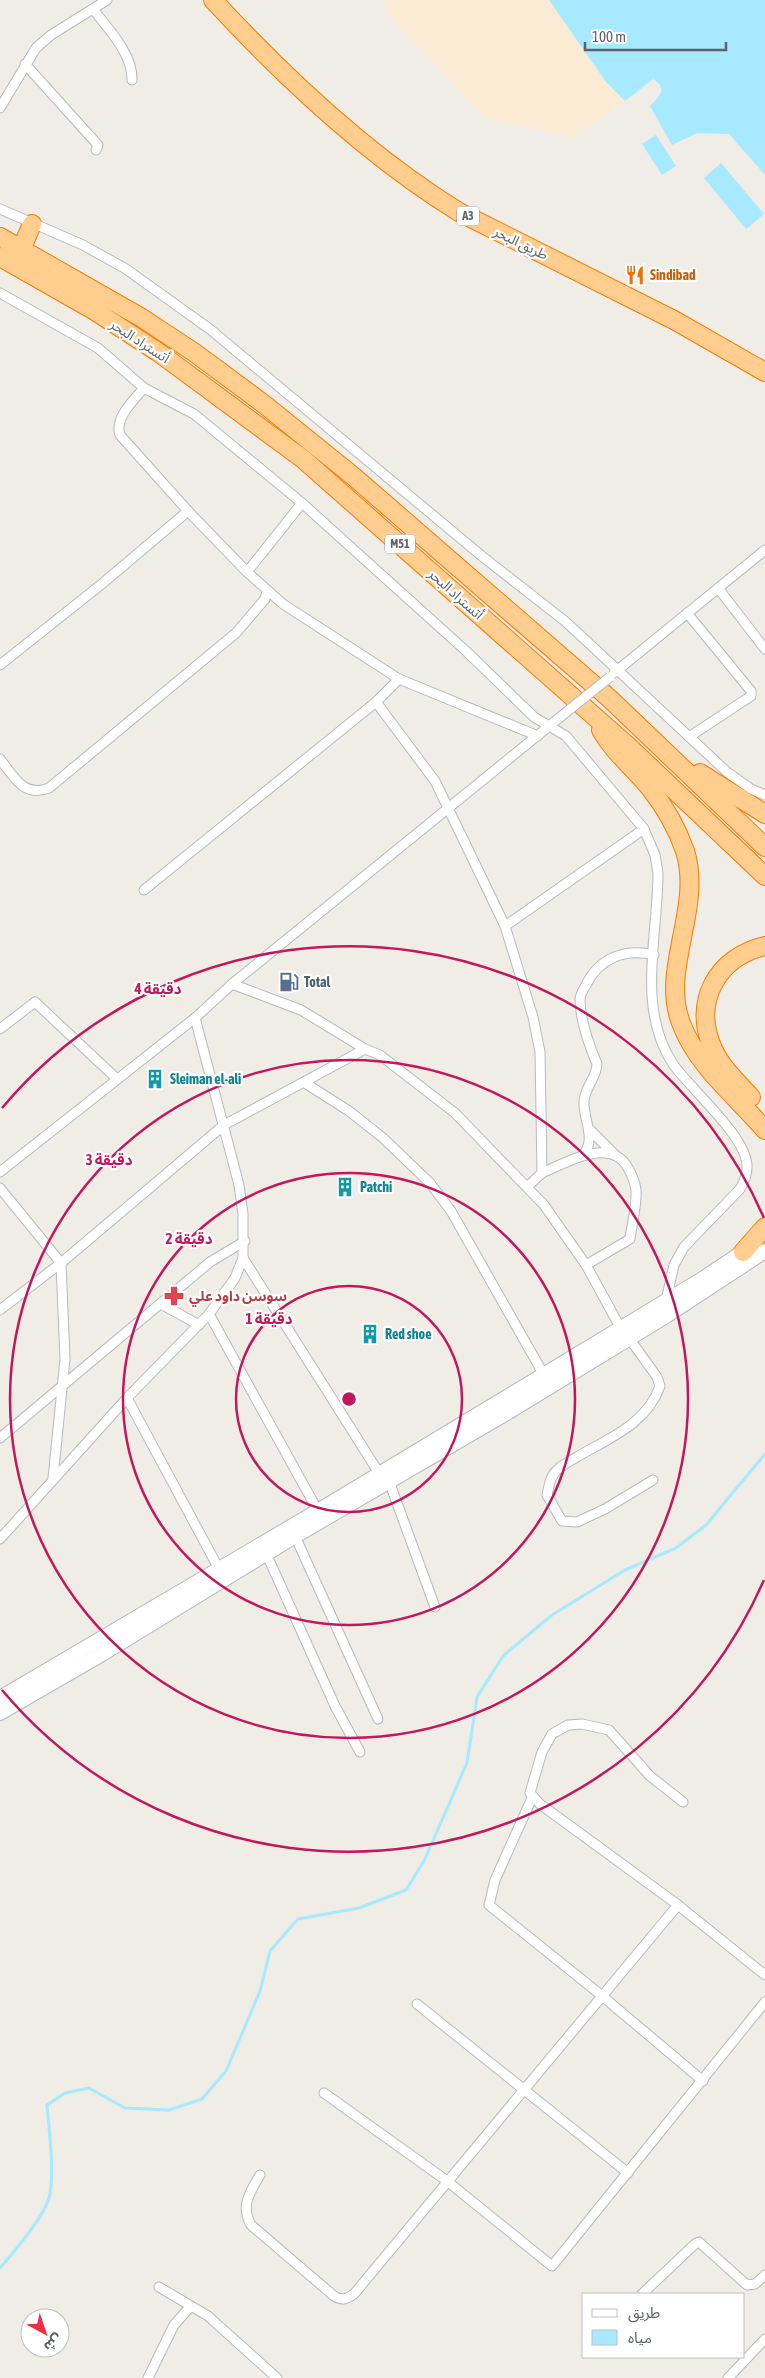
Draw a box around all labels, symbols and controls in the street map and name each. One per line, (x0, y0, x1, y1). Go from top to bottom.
scale bar (585, 20, 726, 52)
text: 100 m (592, 28, 626, 45)
road number: A3 (457, 207, 479, 226)
street label: طريق البحر (490, 223, 551, 265)
restaurant icon: Sindibad (624, 264, 646, 286)
place label: Sindibad (650, 267, 696, 283)
street label: أتستراد البحر (106, 315, 174, 367)
road number: M51 (385, 534, 415, 554)
street label: أتستراد البحر (424, 564, 487, 624)
fuel station icon: Total (278, 971, 300, 993)
place label: Total (304, 974, 330, 990)
text: 4 دقيقة (134, 980, 182, 997)
building icon: Sleiman el-ali (144, 1068, 166, 1090)
place label: Sleiman el-ali (170, 1071, 241, 1087)
text: 3 دقيقة (86, 1151, 133, 1168)
building icon: Patchi (334, 1176, 356, 1198)
place label: Patchi (360, 1179, 392, 1195)
text: 2 دقيقة (166, 1230, 213, 1247)
pharmacy icon: سوسن داود علي (163, 1285, 185, 1307)
place label: سوسن داود علي (189, 1288, 287, 1307)
text: 1 دقيقة (246, 1310, 293, 1327)
building icon: Red shoe (359, 1323, 381, 1345)
place label: Red shoe (385, 1326, 432, 1342)
centre of rings (340, 1390, 358, 1408)
legend (582, 2293, 745, 2358)
text: طريق (628, 2304, 660, 2323)
north arrow (20, 2308, 70, 2358)
text: مياه (628, 2329, 652, 2346)
text: ش (41, 2331, 66, 2355)

